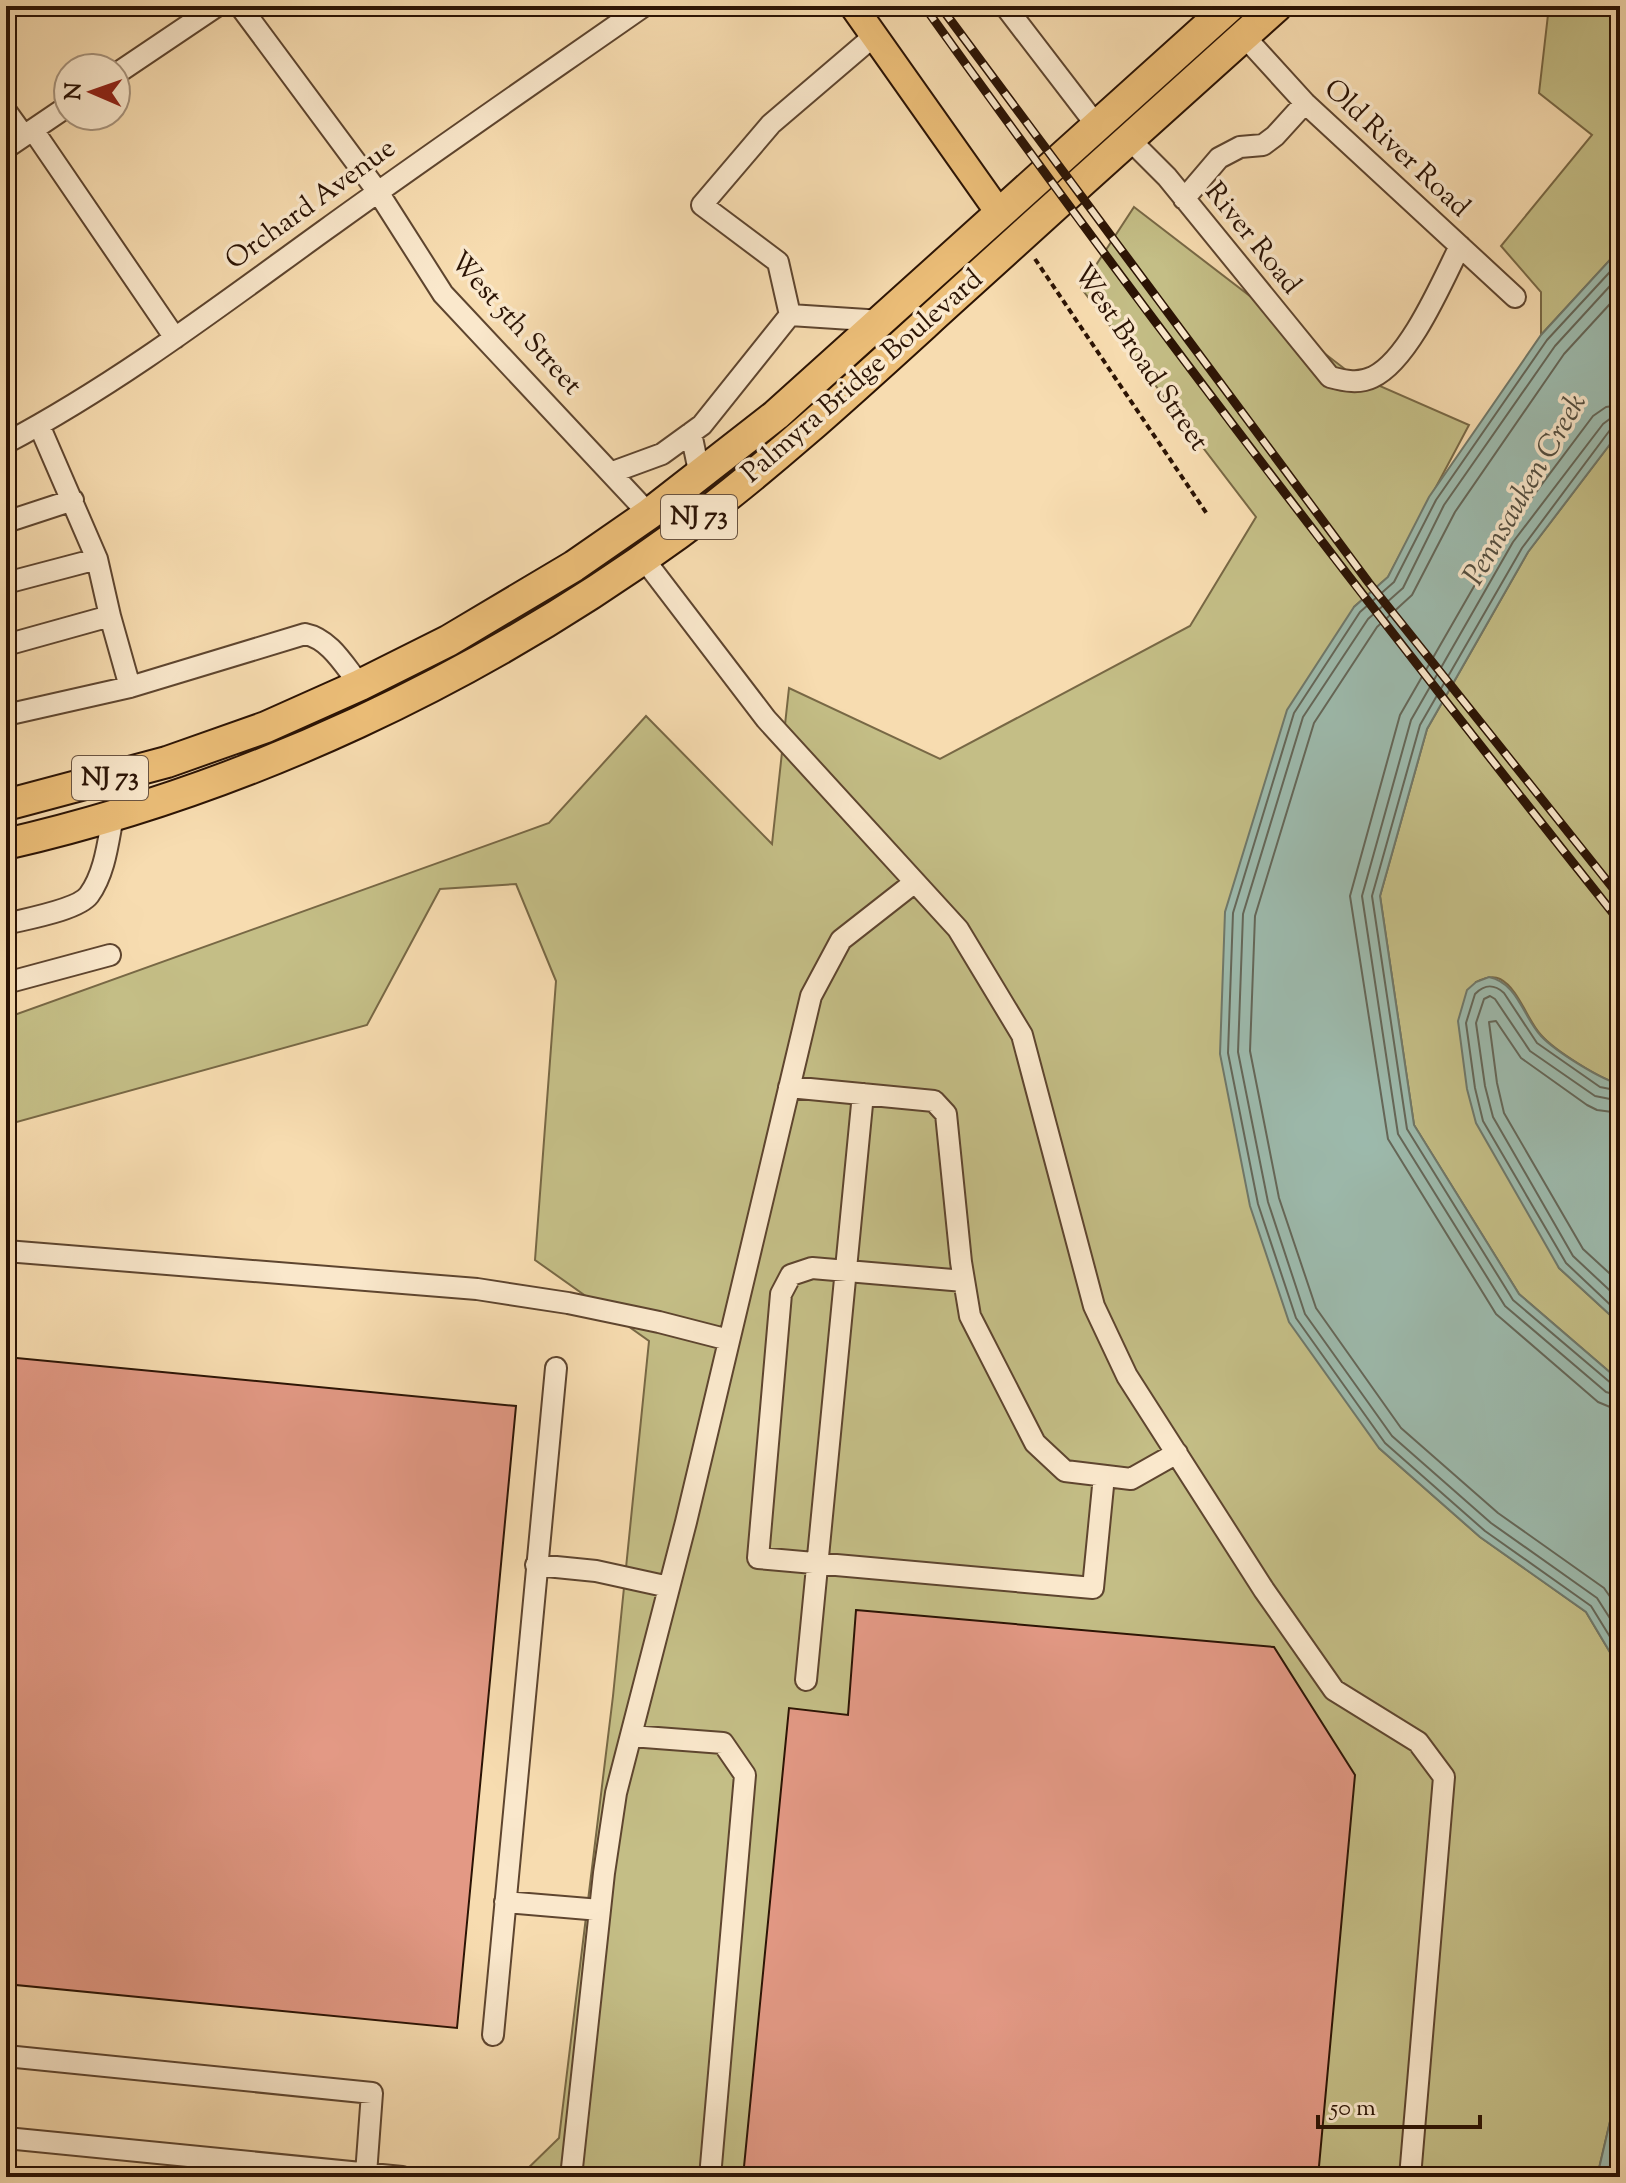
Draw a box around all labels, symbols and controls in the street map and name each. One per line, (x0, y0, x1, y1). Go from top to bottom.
north arrow (52, 52, 132, 132)
street label: Old River Road (1314, 70, 1478, 228)
text: N (59, 82, 91, 101)
street label: Orchard Avenue (218, 130, 404, 280)
street label: River Road (1194, 174, 1310, 304)
street label: West 5th Street (439, 243, 591, 405)
street label: West Broad Street (1062, 256, 1218, 460)
street label: Palmyra Bridge Boulevard (733, 261, 993, 493)
water label: Pennsauken Creek (1454, 386, 1598, 594)
road number: NJ 73 (661, 495, 737, 539)
road number: NJ 73 (72, 756, 148, 800)
scale bar (1318, 2079, 1480, 2129)
text: 50 m (1328, 2092, 1376, 2126)

